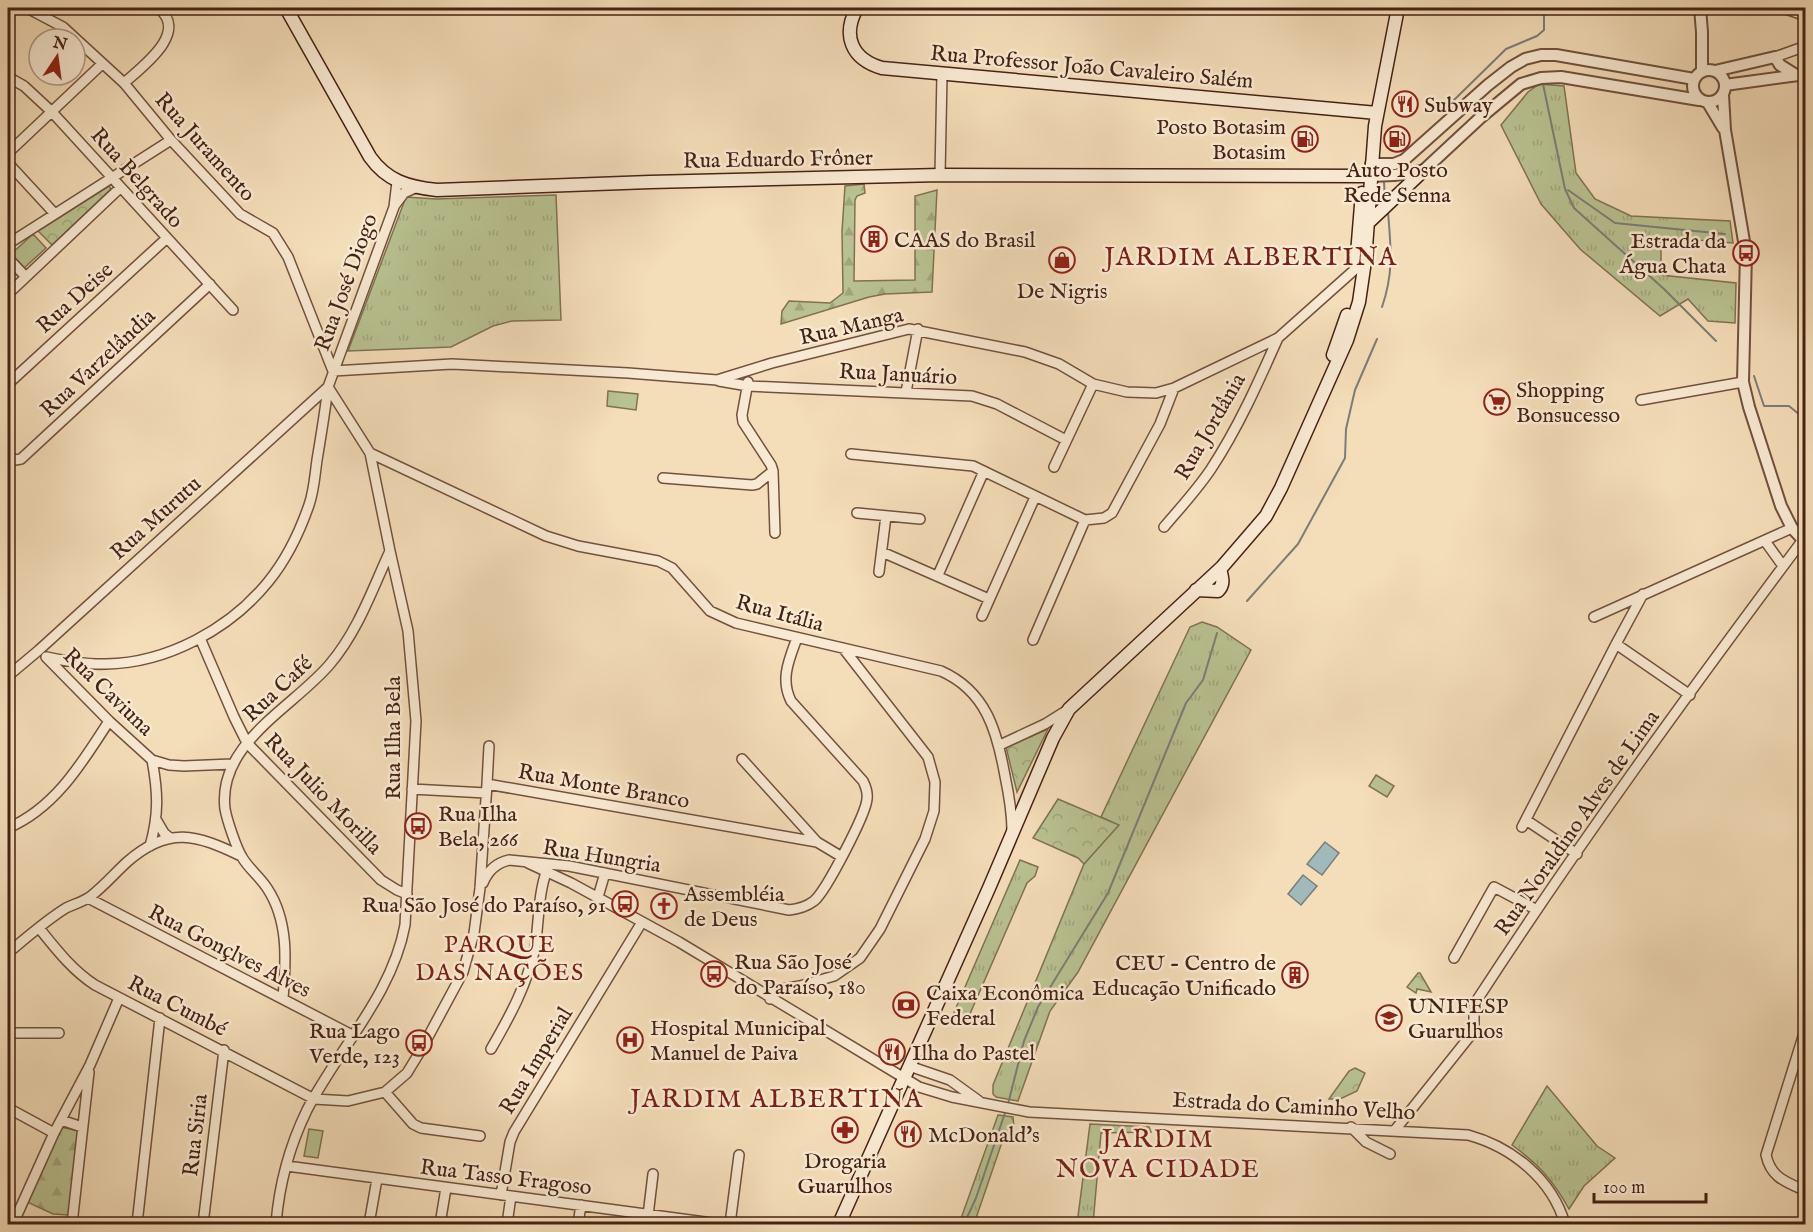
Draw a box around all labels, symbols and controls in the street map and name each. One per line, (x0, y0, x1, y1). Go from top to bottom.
north arrow (27, 27, 87, 87)
text: N (50, 33, 69, 56)
street label: Rua Professor João Cavaleiro Salém (929, 40, 1254, 96)
street label: Rua Juramento (148, 87, 261, 208)
restaurant icon: Subway (1390, 89, 1420, 119)
place label: Subway (1424, 92, 1493, 120)
place label: Posto Botasim Botasim (1156, 114, 1286, 167)
street label: Rua Belgrado (84, 122, 189, 235)
fuel station icon: Posto Botasim Botasim (1290, 124, 1320, 154)
fuel station icon: Auto Posto Rede Senna (1382, 124, 1412, 154)
street label: Rua Eduardo Frôner (683, 144, 873, 176)
place label: Auto Posto Rede Senna (1343, 157, 1451, 210)
street label: Rua José Diogo (309, 210, 385, 355)
building icon: CAAS do Brasil (859, 224, 889, 254)
place label: CAAS do Brasil (894, 227, 1036, 255)
place label: Estrada da Água Chata (1618, 228, 1726, 281)
bus stop icon: Estrada da Água Chata (1731, 238, 1761, 268)
district label: JARDIM ALBERTINA (1101, 241, 1398, 274)
shop icon: De Nigris (1047, 245, 1077, 275)
street label: Rua Deise (31, 257, 120, 340)
place label: De Nigris (1017, 278, 1107, 306)
street label: Rua Manga (797, 301, 907, 352)
street label: Rua Varzelândia (35, 303, 162, 424)
street label: Rua Januário (838, 358, 958, 392)
street label: Rua Jordânia (1169, 368, 1253, 486)
place label: Shopping Bonsucesso (1516, 377, 1620, 430)
supermarket icon: Shopping Bonsucesso (1482, 387, 1512, 417)
street label: Rua Murutu (105, 470, 208, 567)
street label: Rua Itália (732, 589, 827, 639)
street label: Rua Caviuna (56, 642, 159, 743)
street label: Rua Café (238, 650, 319, 729)
street label: Rua Ilha Bela (380, 675, 408, 800)
street label: Rua Noraldino Alves de Lima (1489, 704, 1667, 942)
street label: Rua Julio Morilla (257, 728, 388, 861)
street label: Rua Monte Branco (516, 758, 692, 816)
place label: Rua Ilha Bela, 266 (438, 801, 519, 854)
bus stop icon: Rua Ilha Bela, 266 (403, 811, 433, 841)
street label: Rua Hungria (540, 834, 663, 880)
place label: Assembléia de Deus (683, 881, 785, 934)
bus stop icon: Rua São José do Paraíso, 91 (610, 889, 640, 919)
church icon: Assembléia de Deus (649, 891, 679, 921)
place label: Rua São José do Paraíso, 91 (361, 892, 606, 920)
street label: Rua Gonçlves Alves (143, 899, 315, 1005)
district label: PARQUE DAS NAÇÕES (415, 930, 585, 989)
place label: Rua São José do Paraíso, 180 (734, 949, 866, 1002)
place label: CEU - Centro de Educação Unificado (1092, 950, 1276, 1003)
bus stop icon: Rua São José do Paraíso, 180 (699, 959, 729, 989)
building icon: CEU - Centro de Educação Unificado (1280, 960, 1310, 990)
street label: Rua Cumbé (123, 970, 232, 1044)
place label: Caixa Econômica Federal (926, 980, 1084, 1033)
bank icon: Caixa Econômica Federal (891, 990, 921, 1020)
place label: UNIFESP Guarulhos (1408, 993, 1509, 1046)
street label: Rua Imperial (494, 1002, 580, 1120)
school or university icon: UNIFESP Guarulhos (1374, 1003, 1404, 1033)
place label: Hospital Municipal Manuel de Paiva (650, 1015, 826, 1068)
place label: Rua Lago Verde, 123 (308, 1018, 400, 1071)
hospital icon: Hospital Municipal Manuel de Paiva (615, 1025, 645, 1055)
bus stop icon: Rua Lago Verde, 123 (404, 1028, 434, 1058)
restaurant icon: Ilha do Pastel (877, 1037, 907, 1067)
place label: Ilha do Pastel (912, 1040, 1035, 1068)
district label: JARDIM ALBERTINA (627, 1083, 924, 1116)
street label: Estrada do Caminho Velho (1172, 1087, 1416, 1127)
street label: Rua Siria (177, 1092, 215, 1178)
pharmacy icon: Drogaria Guarulhos (830, 1115, 860, 1145)
restaurant icon: McDonald's (893, 1119, 923, 1149)
place label: McDonald's (928, 1122, 1040, 1150)
district label: JARDIM NOVA CIDADE (1055, 1123, 1261, 1186)
place label: Drogaria Guarulhos (797, 1148, 893, 1201)
street label: Rua Tasso Fragoso (418, 1154, 593, 1202)
scale bar (1594, 1166, 1706, 1204)
text: 100 m (1603, 1177, 1645, 1200)

